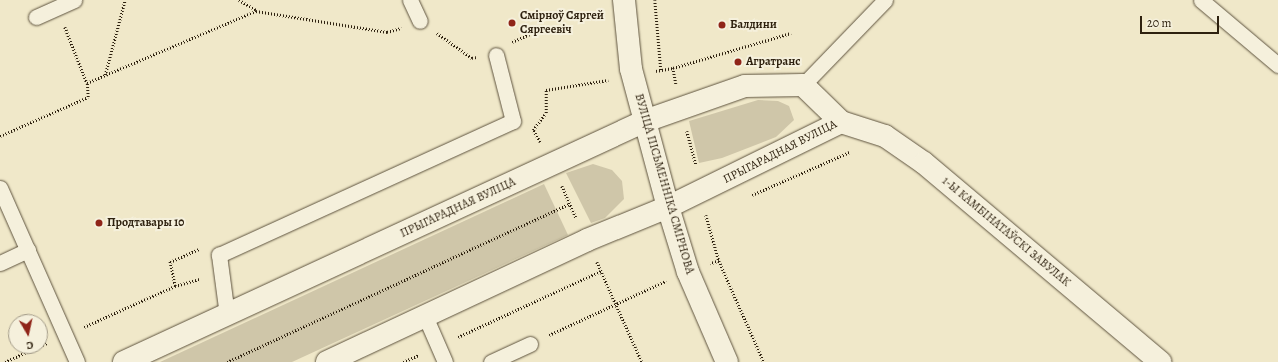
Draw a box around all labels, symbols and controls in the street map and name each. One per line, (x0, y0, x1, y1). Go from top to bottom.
scale bar (1142, 8, 1221, 34)
place label: Смірноў Сяргей Сяргеевіч (520, 9, 604, 37)
text: 20 m (1147, 15, 1171, 31)
marker: Смірноў Сяргей Сяргеевіч (507, 18, 517, 28)
place label: Балдини (730, 18, 777, 32)
marker: Балдини (717, 20, 727, 30)
place label: Агратранс (746, 55, 800, 69)
marker: Агратранс (733, 57, 743, 67)
street label: ВУЛІЦА ПІСЬМЕННІКА СМІРНОВА (631, 92, 697, 276)
street label: ПРЫГАРАДНАЯ ВУЛІЦА (721, 117, 839, 187)
street label: 1-Ы КАМБІНАТАЎСКІ ЗАВУЛАК (939, 174, 1073, 290)
street label: ПРЫГАРАДНАЯ ВУЛІЦА (398, 175, 518, 241)
place label: Продтавары 10 (107, 216, 184, 230)
marker: Продтавары 10 (94, 218, 104, 228)
north arrow (8, 314, 48, 354)
text: С (25, 337, 34, 353)

